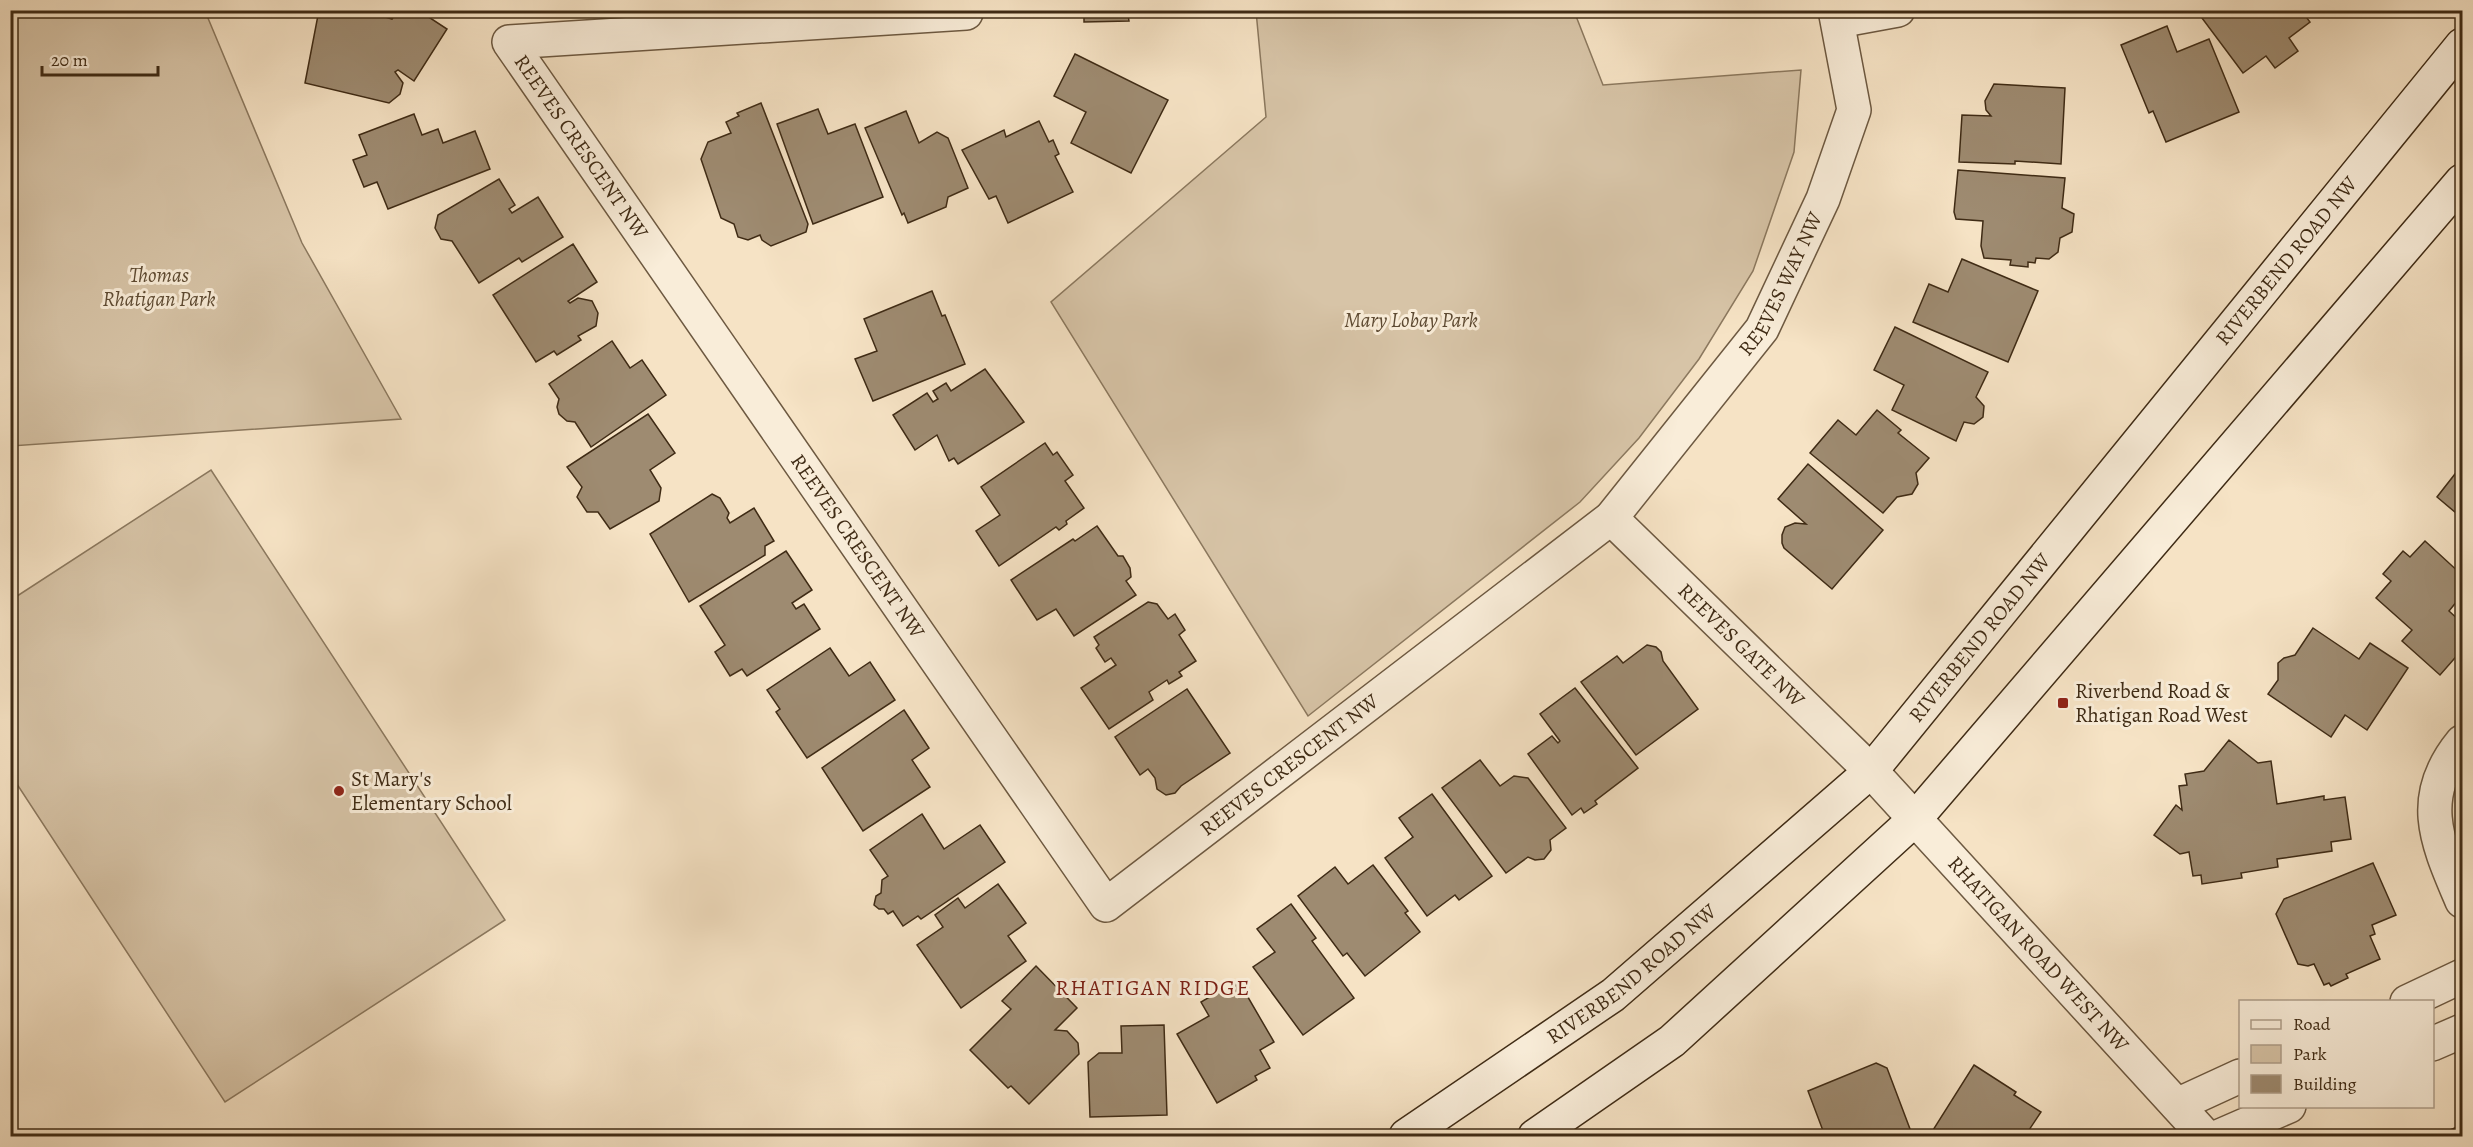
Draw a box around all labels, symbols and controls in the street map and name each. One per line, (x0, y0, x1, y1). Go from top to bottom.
scale bar (42, 39, 158, 77)
text: 20 m (51, 48, 88, 72)
street label: REEVES CRESCENT NW (508, 49, 655, 245)
street label: RIVERBEND ROAD NW (2209, 170, 2364, 351)
street label: REEVES WAY NW (1732, 207, 1829, 362)
park label: Thomas Rhatigan Park (103, 261, 215, 313)
park label: Mary Lobay Park (1344, 306, 1478, 334)
street label: REEVES CRESCENT NW (784, 448, 932, 644)
street label: RIVERBEND ROAD NW (1902, 547, 2057, 728)
street label: REEVES GATE NW (1672, 577, 1811, 713)
place label: Riverbend Road & Rhatigan Road West (2075, 677, 2248, 729)
street label: REEVES CRESCENT NW (1194, 687, 1385, 842)
marker: Riverbend Road & Rhatigan Road West (2056, 696, 2070, 710)
place label: St Mary's Elementary School (351, 765, 512, 817)
marker: St Mary's Elementary School (332, 784, 346, 798)
street label: RHATIGAN ROAD WEST NW (1942, 850, 2136, 1058)
street label: RIVERBEND ROAD NW (1541, 897, 1723, 1050)
district label: RHATIGAN RIDGE (1055, 973, 1251, 1003)
legend (2239, 1000, 2434, 1108)
text: Road (2293, 1012, 2331, 1036)
text: Park (2293, 1042, 2327, 1066)
text: Building (2293, 1072, 2357, 1096)

